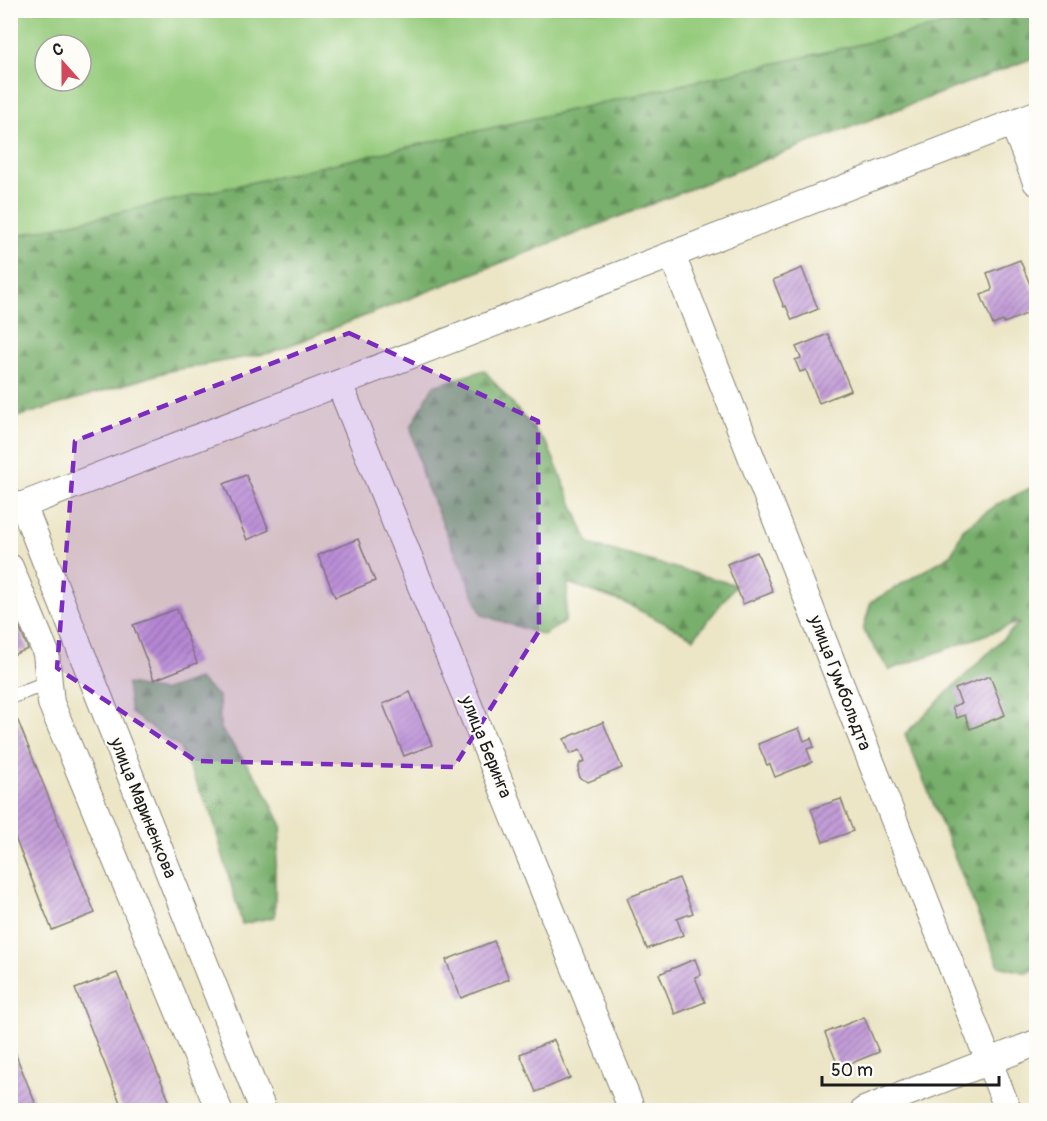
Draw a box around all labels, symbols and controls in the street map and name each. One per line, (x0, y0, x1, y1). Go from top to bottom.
north arrow (33, 33, 93, 93)
text: С (50, 39, 66, 61)
street label: улица Гумбольдта (803, 611, 876, 754)
street label: улица Беринга (455, 692, 517, 802)
street label: улица Мариненкова (104, 733, 182, 882)
scale bar (822, 1049, 999, 1087)
text: 50 m (831, 1059, 873, 1082)

